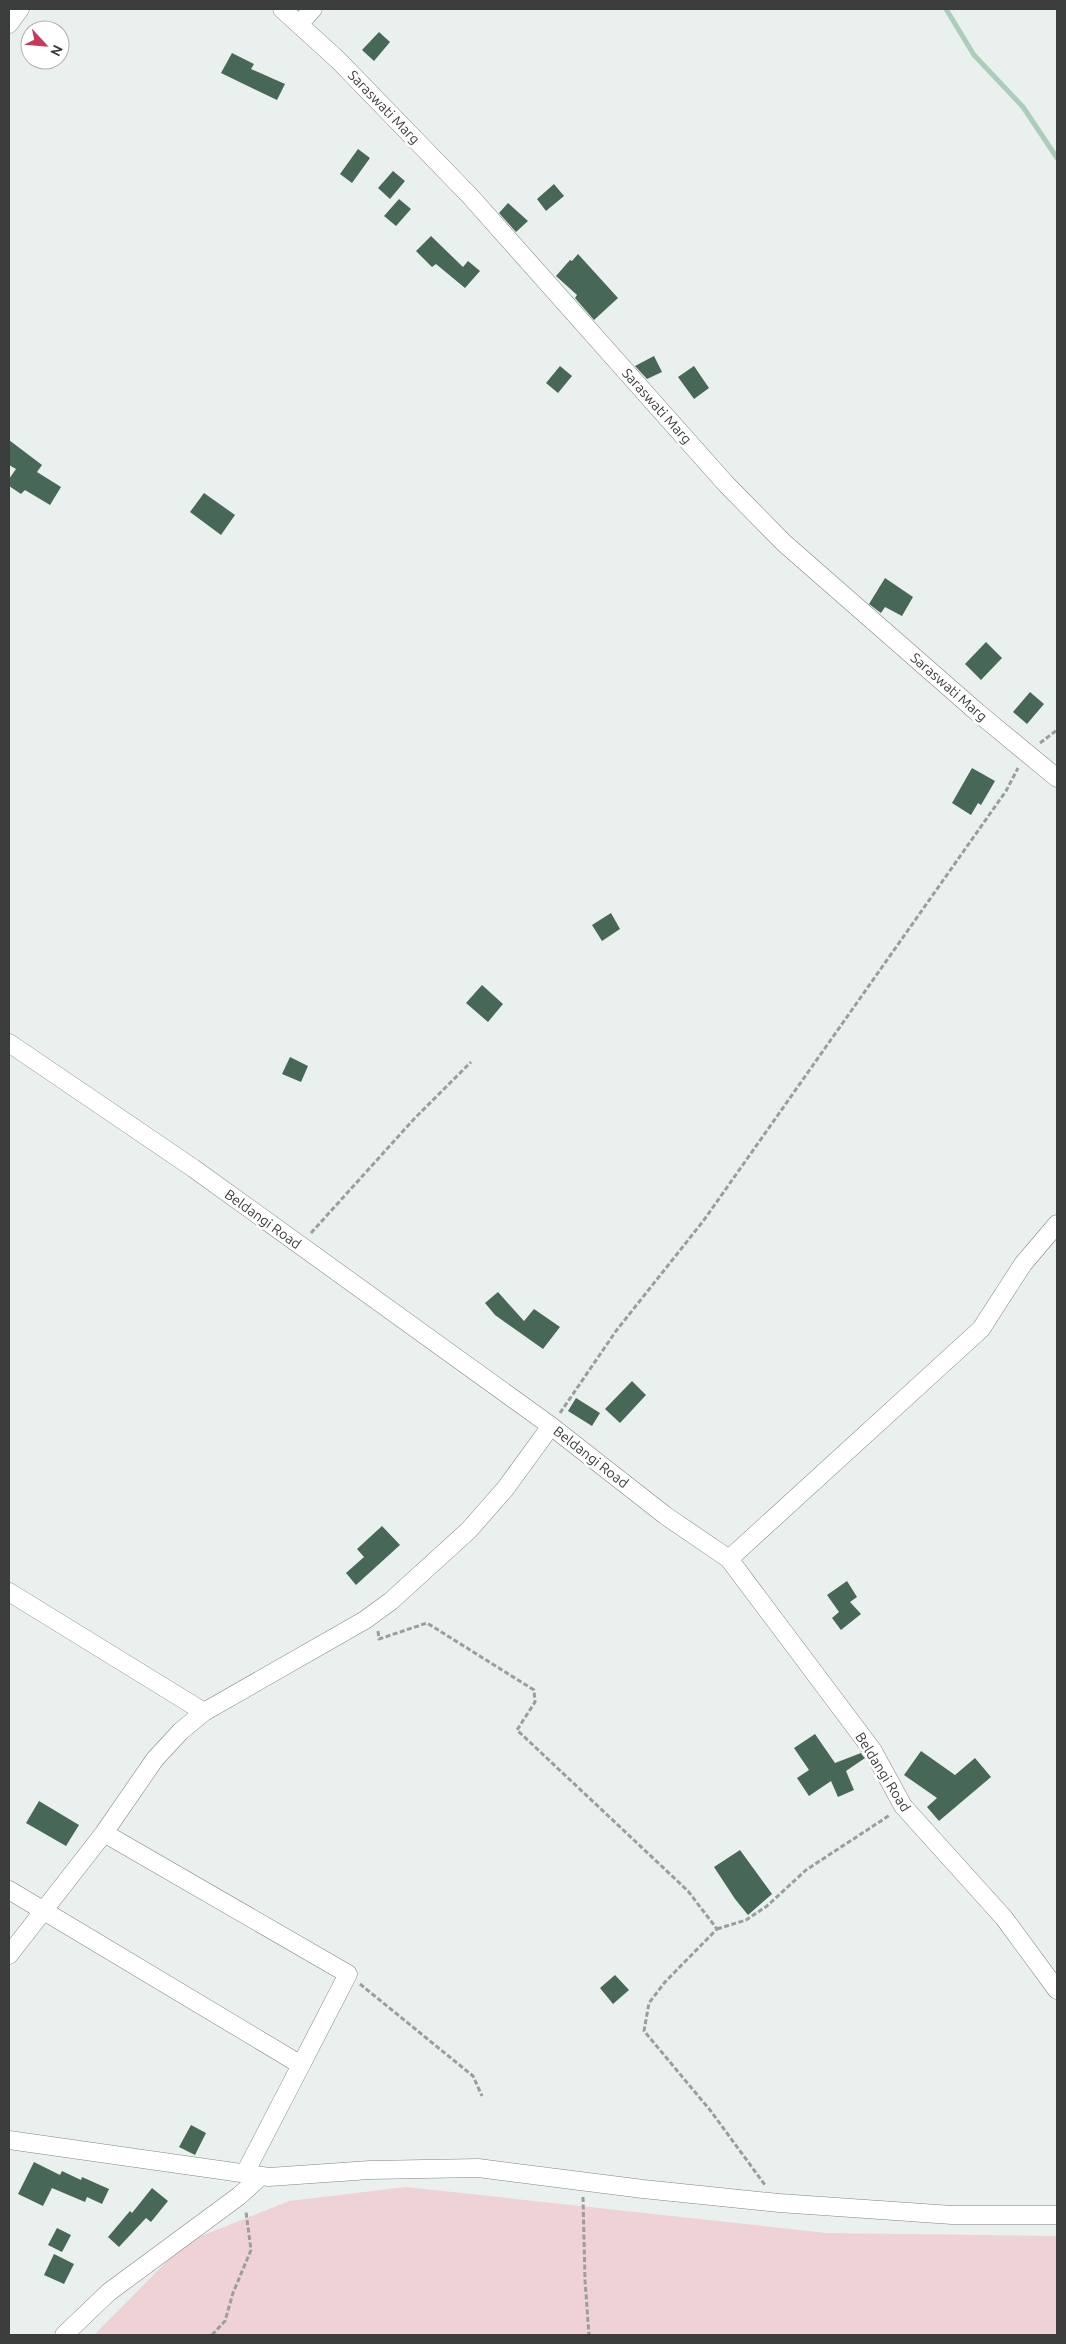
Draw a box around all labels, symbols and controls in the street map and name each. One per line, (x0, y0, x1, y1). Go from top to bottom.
north arrow (20, 20, 70, 70)
text: N (47, 42, 66, 59)
street label: Saraswati Marg (345, 67, 423, 147)
street label: Saraswati Marg (619, 365, 695, 447)
street label: Saraswati Marg (908, 649, 990, 725)
street label: Beldangi Road (222, 1186, 304, 1252)
street label: Beldangi Road (550, 1423, 632, 1491)
street label: Beldangi Road (852, 1729, 914, 1815)

